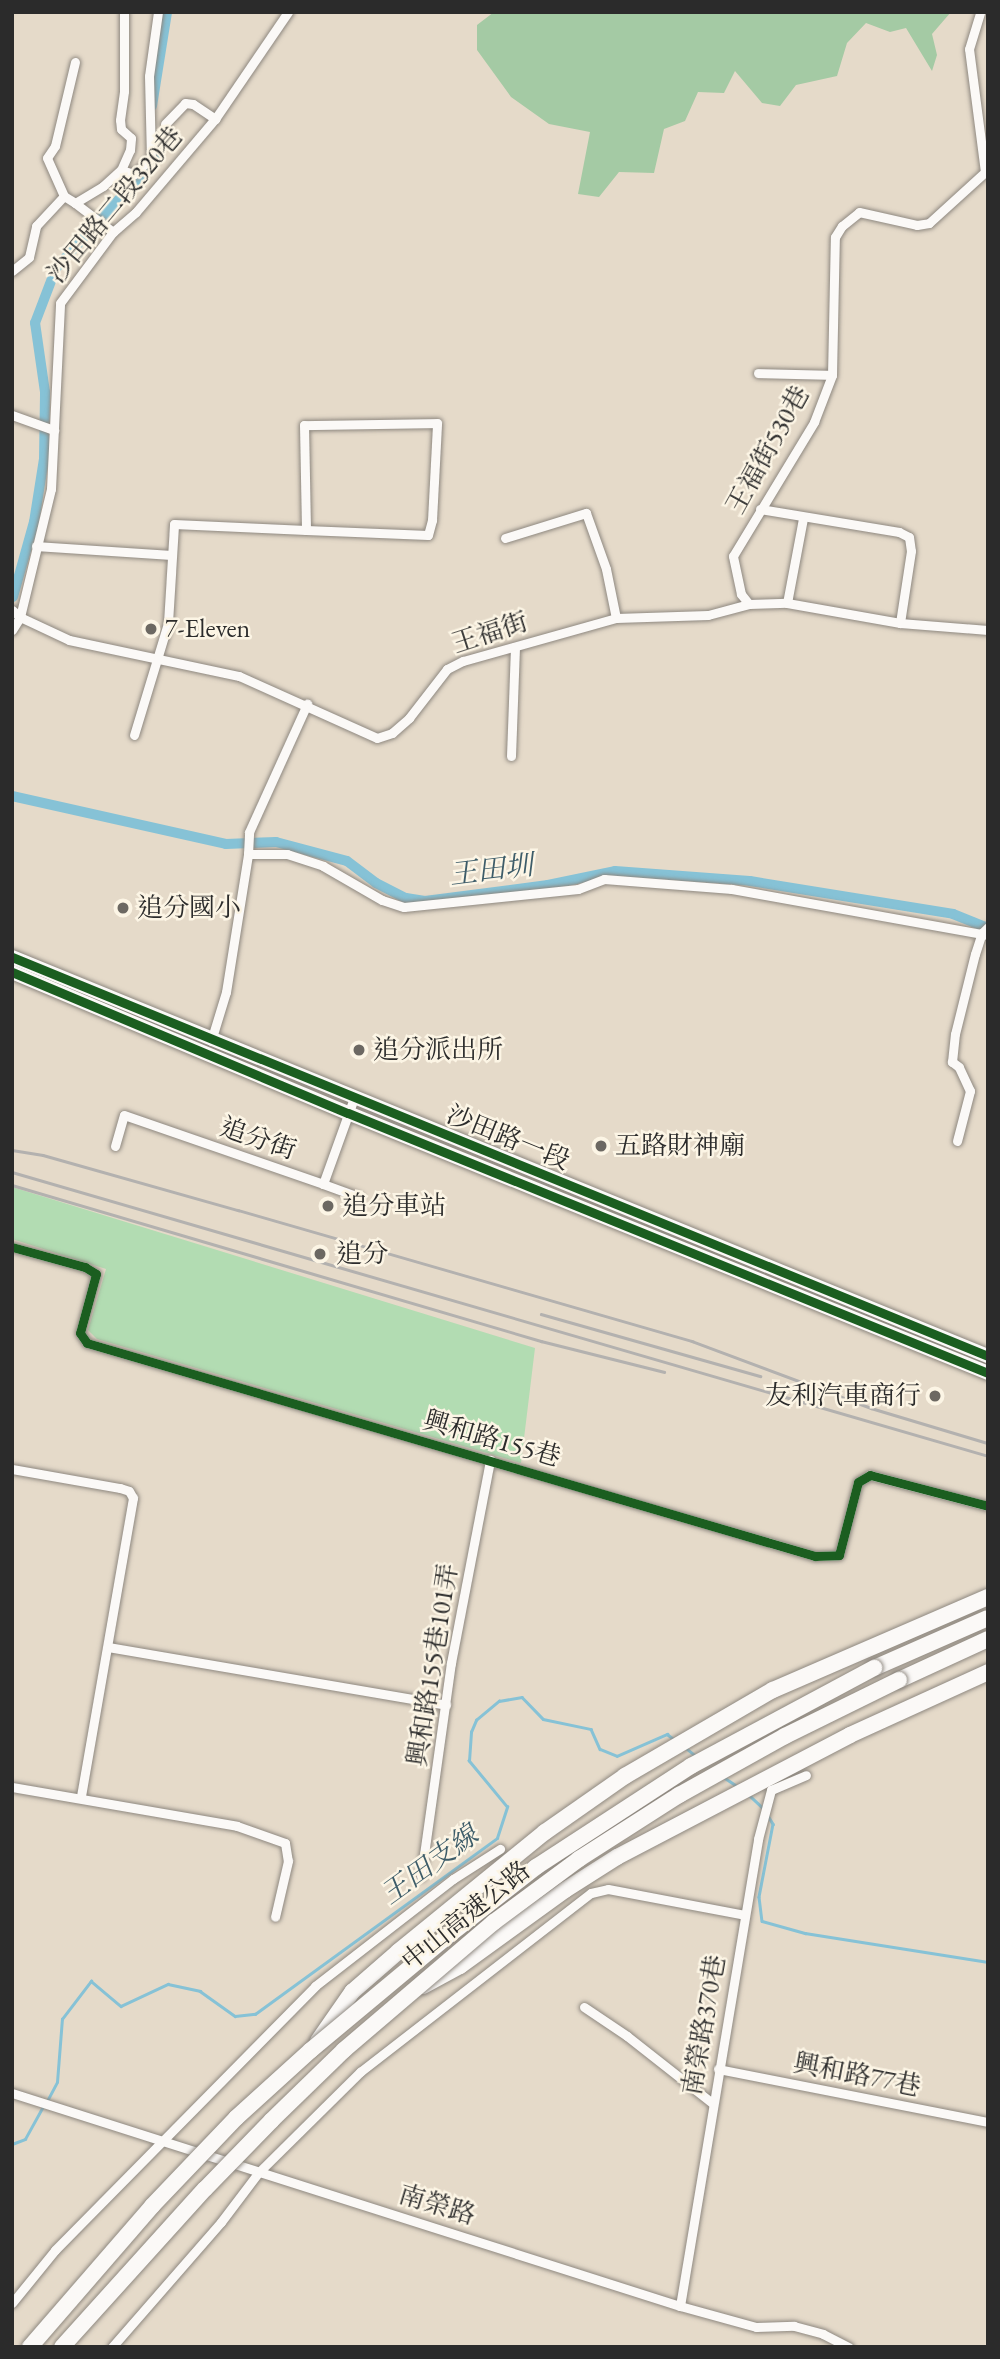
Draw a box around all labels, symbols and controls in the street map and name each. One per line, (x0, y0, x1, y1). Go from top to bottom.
street label: 沙田路二段320巷 (41, 121, 189, 289)
street label: 王福街530巷 (720, 381, 816, 519)
street label: 王福街 (448, 606, 532, 660)
place label: 7-Eleven (165, 613, 250, 645)
marker: 7-Eleven (143, 621, 159, 637)
water label: 王田圳 (447, 847, 535, 891)
place label: 追分國小 (137, 892, 241, 924)
marker: 追分國小 (115, 900, 131, 916)
place label: 追分派出所 (373, 1034, 503, 1066)
marker: 追分派出所 (351, 1042, 367, 1058)
street label: 沙田路一段 (442, 1099, 574, 1177)
street label: 追分街 (216, 1112, 300, 1166)
place label: 五路財神廟 (615, 1130, 745, 1162)
marker: 五路財神廟 (593, 1138, 609, 1154)
place label: 追分車站 (342, 1190, 446, 1222)
marker: 追分車站 (320, 1198, 336, 1214)
place label: 追分 (336, 1238, 388, 1270)
marker: 追分 (310, 1244, 330, 1264)
place label: 友利汽車商行 (765, 1380, 921, 1412)
marker: 友利汽車商行 (927, 1388, 943, 1404)
street label: 興和路155巷 (420, 1405, 564, 1473)
street label: 興和路155巷101弄 (402, 1561, 464, 1769)
water label: 王田支線 (374, 1817, 484, 1911)
street label: 中山高速公路 (396, 1855, 536, 1977)
street label: 南榮路370巷 (676, 1953, 732, 2097)
street label: 興和路77巷 (791, 2047, 923, 2103)
street label: 南榮路 (395, 2179, 479, 2231)

